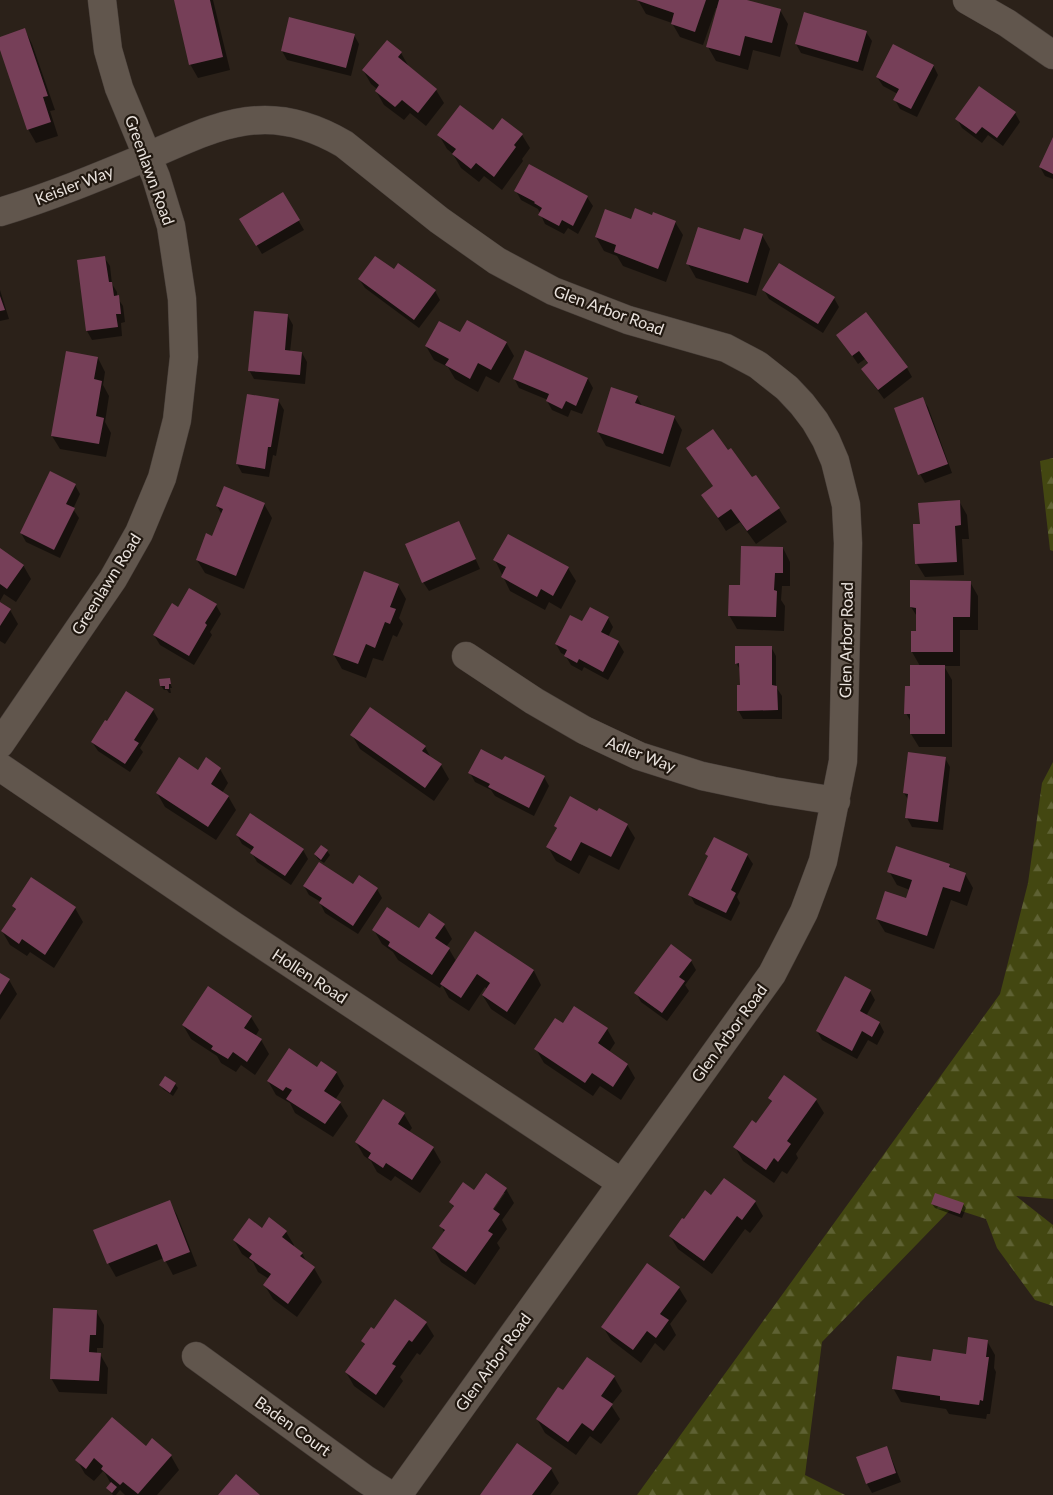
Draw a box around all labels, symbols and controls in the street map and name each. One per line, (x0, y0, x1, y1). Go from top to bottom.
street label: Greenlawn Road (122, 112, 179, 227)
street label: Keisler Way (32, 161, 116, 208)
street label: Glen Arbor Road (551, 281, 667, 338)
street label: Greenlawn Road (67, 530, 144, 638)
street label: Glen Arbor Road (835, 582, 856, 698)
street label: Adler Way (604, 732, 679, 776)
street label: Hollen Road (269, 944, 351, 1007)
street label: Glen Arbor Road (687, 980, 770, 1085)
street label: Glen Arbor Road (451, 1309, 534, 1414)
street label: Baden Court (252, 1392, 335, 1459)

